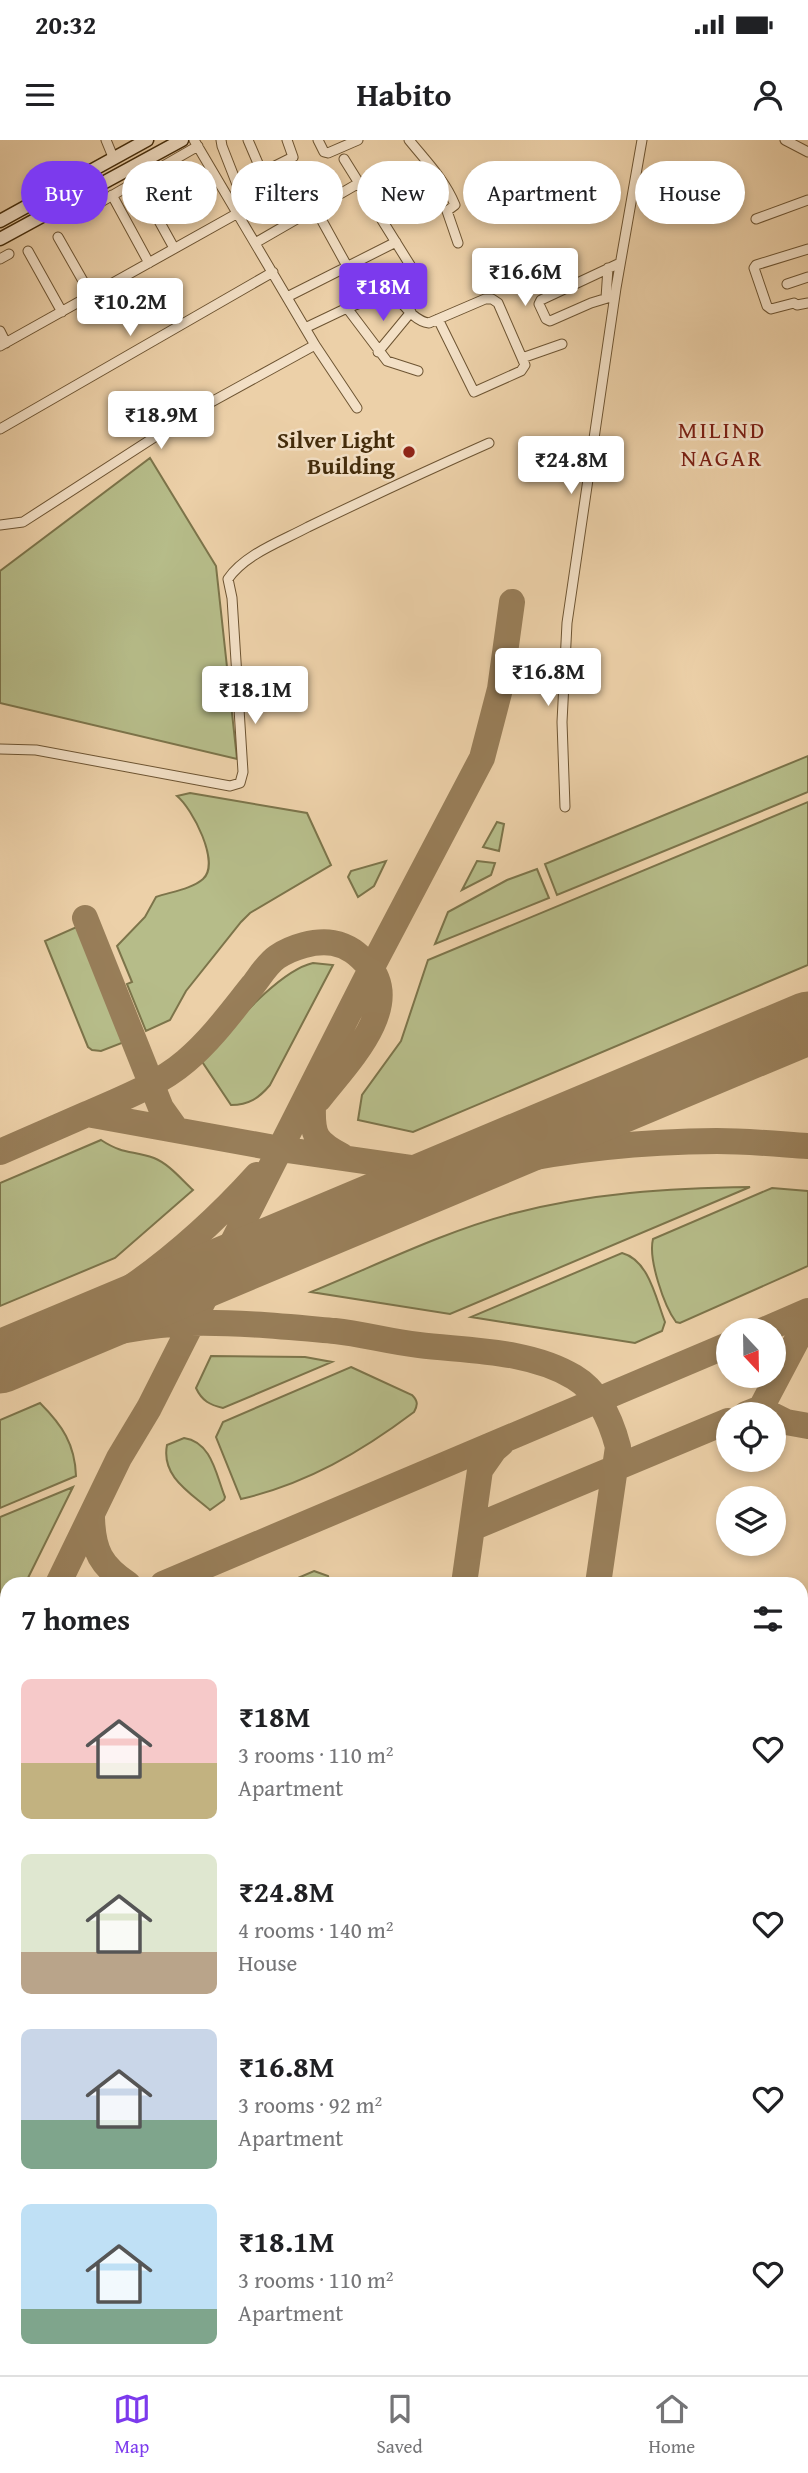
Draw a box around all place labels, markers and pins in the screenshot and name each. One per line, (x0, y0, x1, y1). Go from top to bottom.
pin: ₹16.6M (468, 248, 582, 308)
pin: ₹18M (342, 264, 424, 323)
pin: ₹10.2M (73, 278, 187, 338)
pin: ₹18.9M (104, 392, 218, 451)
place label: Silver Light Building (277, 423, 396, 482)
pin: ₹24.8M (514, 436, 628, 496)
marker: Silver Light Building (401, 444, 417, 460)
pin: ₹16.8M (491, 648, 605, 708)
pin: ₹18.1M (198, 666, 312, 726)

